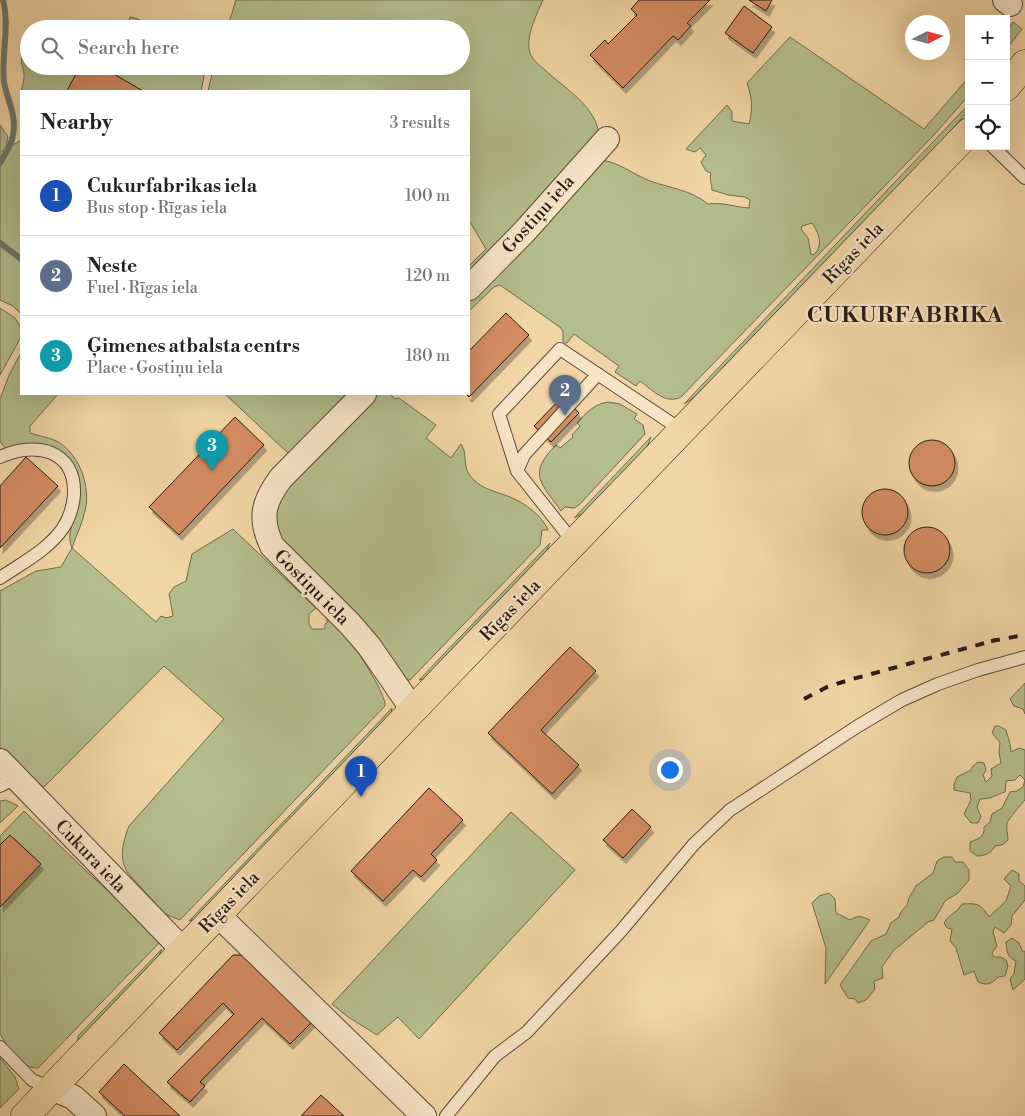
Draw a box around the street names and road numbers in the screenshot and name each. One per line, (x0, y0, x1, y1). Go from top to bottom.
street label: Gostiņu iela (497, 170, 580, 258)
street label: Rīgas iela (818, 217, 889, 289)
street label: Gostiņu iela (269, 545, 355, 631)
street label: Rīgas iela (475, 574, 546, 646)
street label: Cukura iela (50, 815, 132, 898)
street label: Rīgas iela (194, 866, 265, 938)

